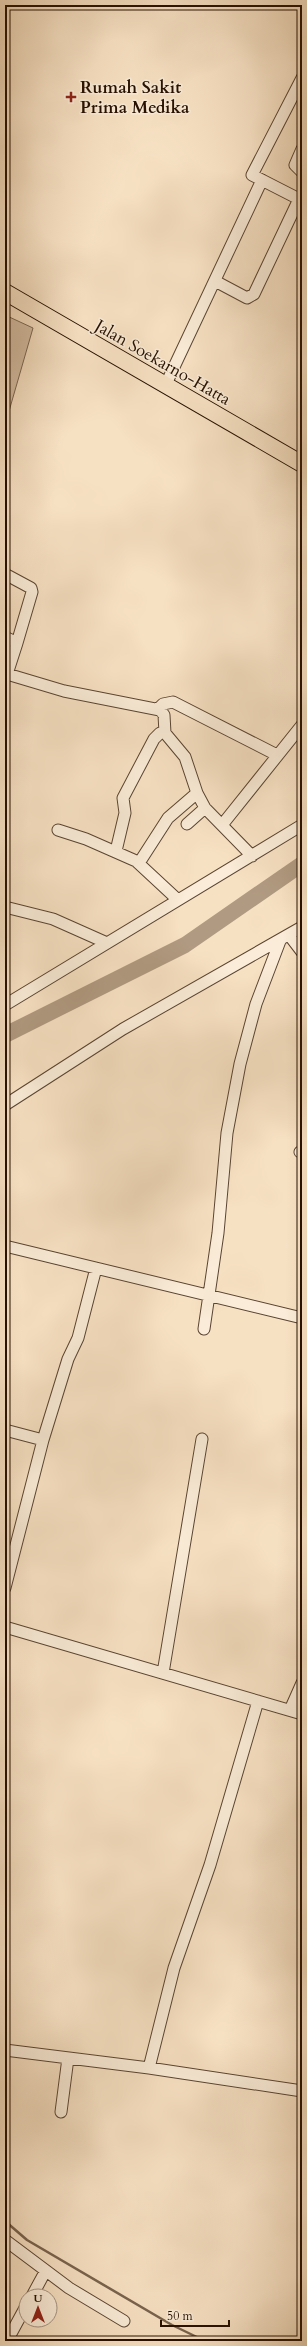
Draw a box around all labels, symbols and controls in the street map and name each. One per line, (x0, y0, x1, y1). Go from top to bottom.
place label: Rumah Sakit Prima Medika (80, 76, 190, 119)
marker: Rumah Sakit Prima Medika (65, 91, 77, 103)
street label: Jalan Soekarno-Hatta (88, 313, 235, 411)
north arrow (18, 2288, 58, 2328)
text: U (34, 2291, 43, 2306)
scale bar (161, 2302, 229, 2328)
text: 50 m (167, 2308, 194, 2324)

